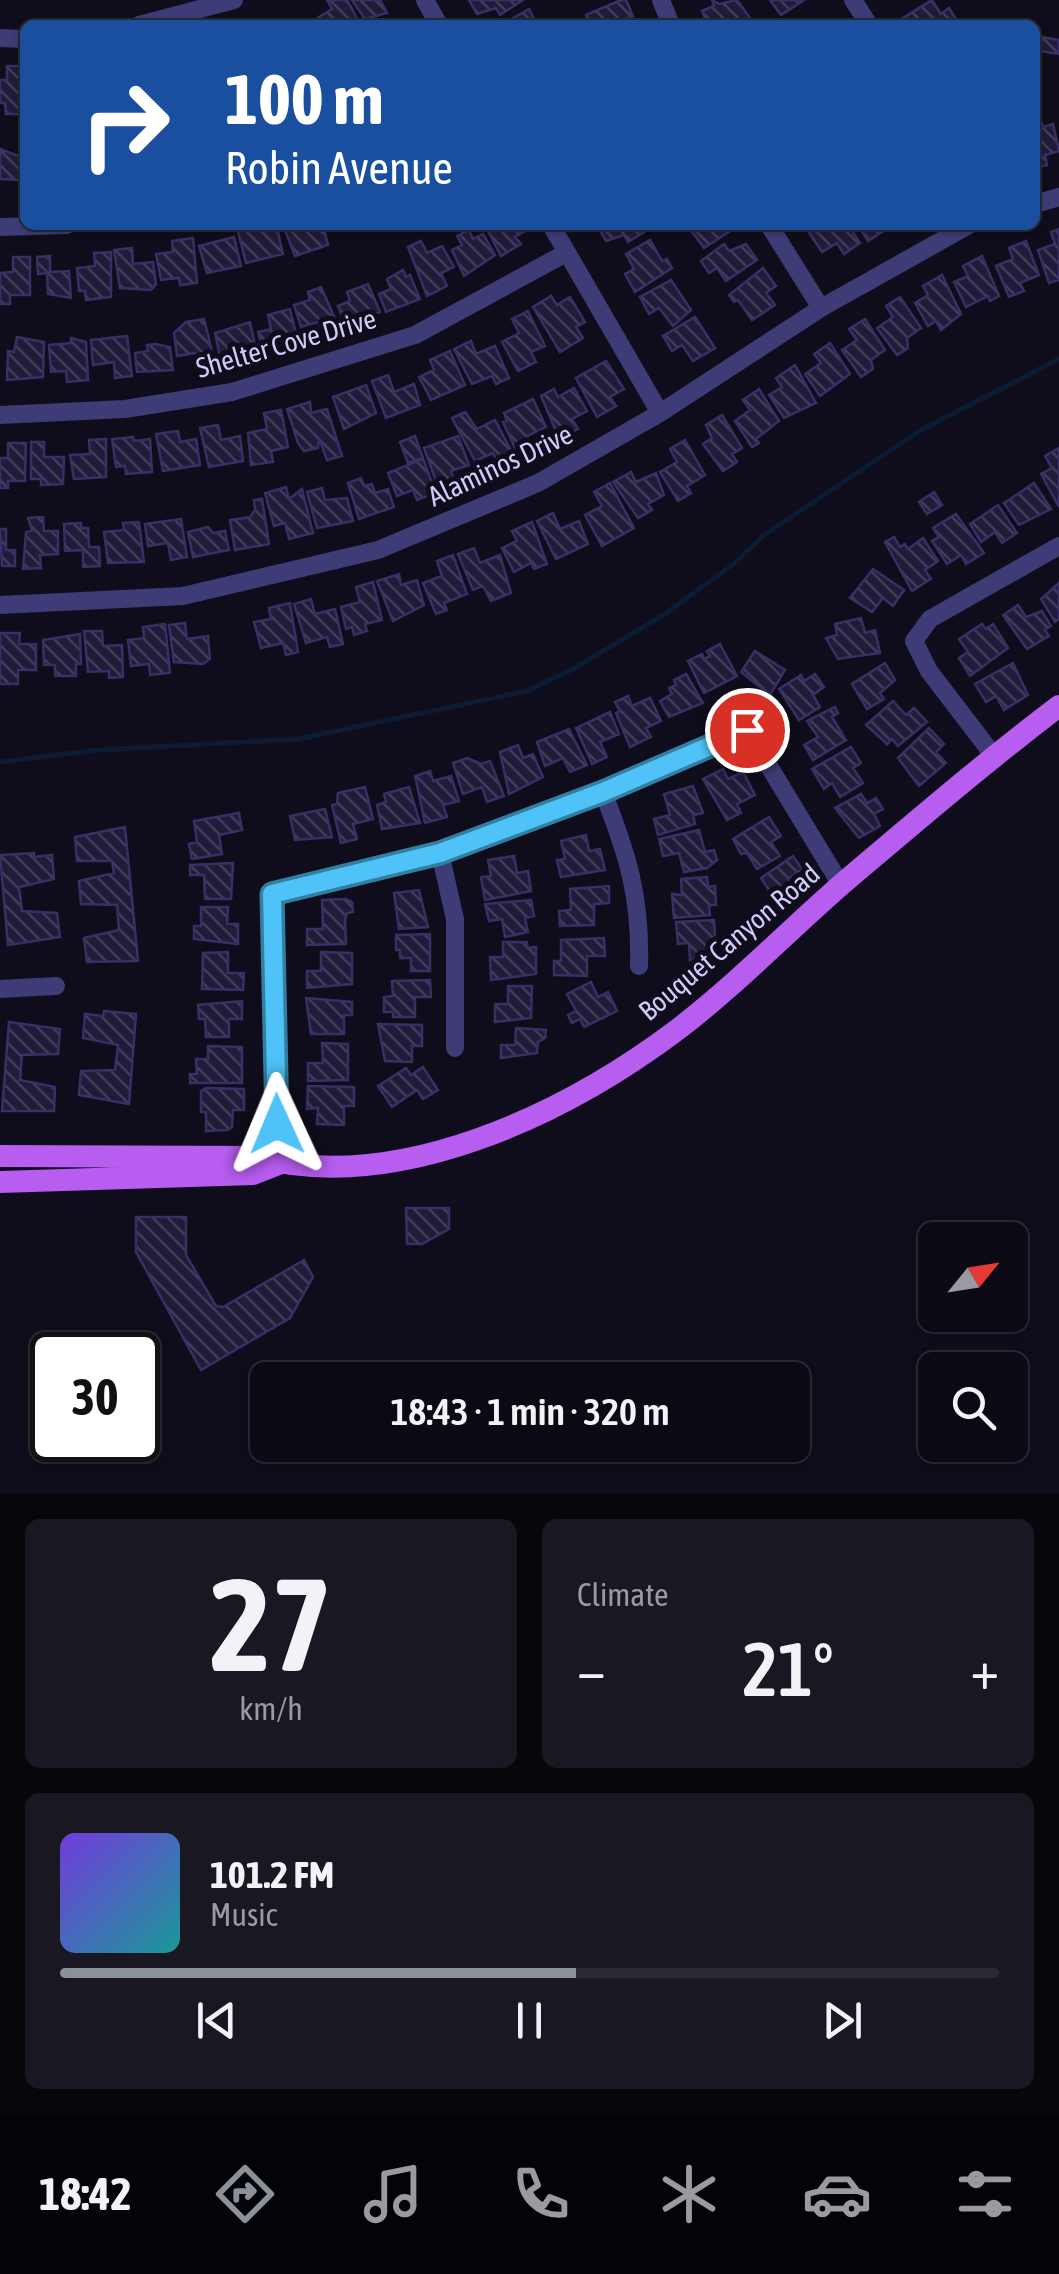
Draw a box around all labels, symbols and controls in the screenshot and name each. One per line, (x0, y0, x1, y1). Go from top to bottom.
text: 100 m (225, 59, 384, 139)
icon: right (60, 60, 190, 190)
text: Robin Avenue (225, 142, 453, 194)
street label: Shelter Cove Drive (192, 302, 380, 384)
street label: Alaminos Drive (423, 418, 577, 512)
pin (705, 688, 790, 773)
icon: arrive (720, 703, 775, 758)
street label: Bouquet Canyon Road (632, 857, 826, 1027)
position arrow (225, 1072, 329, 1176)
north arrow (918, 1222, 1028, 1332)
map controls (918, 1222, 1028, 1462)
speed limit sign: 30 (30, 1332, 160, 1462)
button: search (918, 1352, 1028, 1462)
text: 18:43 · 1 min · 320 m (390, 1390, 670, 1433)
text: 27 (210, 1550, 332, 1699)
text: Climate (577, 1576, 669, 1613)
text: 21° (742, 1626, 834, 1712)
text: − (577, 1638, 606, 1701)
text: + (970, 1638, 999, 1701)
text: km/h (239, 1690, 303, 1727)
text: 101.2 FM (210, 1853, 334, 1896)
text: Music (210, 1896, 277, 1933)
icon: previous (189, 1993, 244, 2048)
icon: pause (502, 1993, 557, 2048)
icon: next (815, 1993, 870, 2048)
icon: directions (210, 2159, 280, 2229)
icon: music (358, 2159, 428, 2229)
icon: phone (506, 2159, 576, 2229)
icon: climate (654, 2159, 724, 2229)
icon: car (802, 2159, 872, 2229)
icon: filters (950, 2159, 1020, 2229)
text: 18:42 (39, 2168, 132, 2220)

